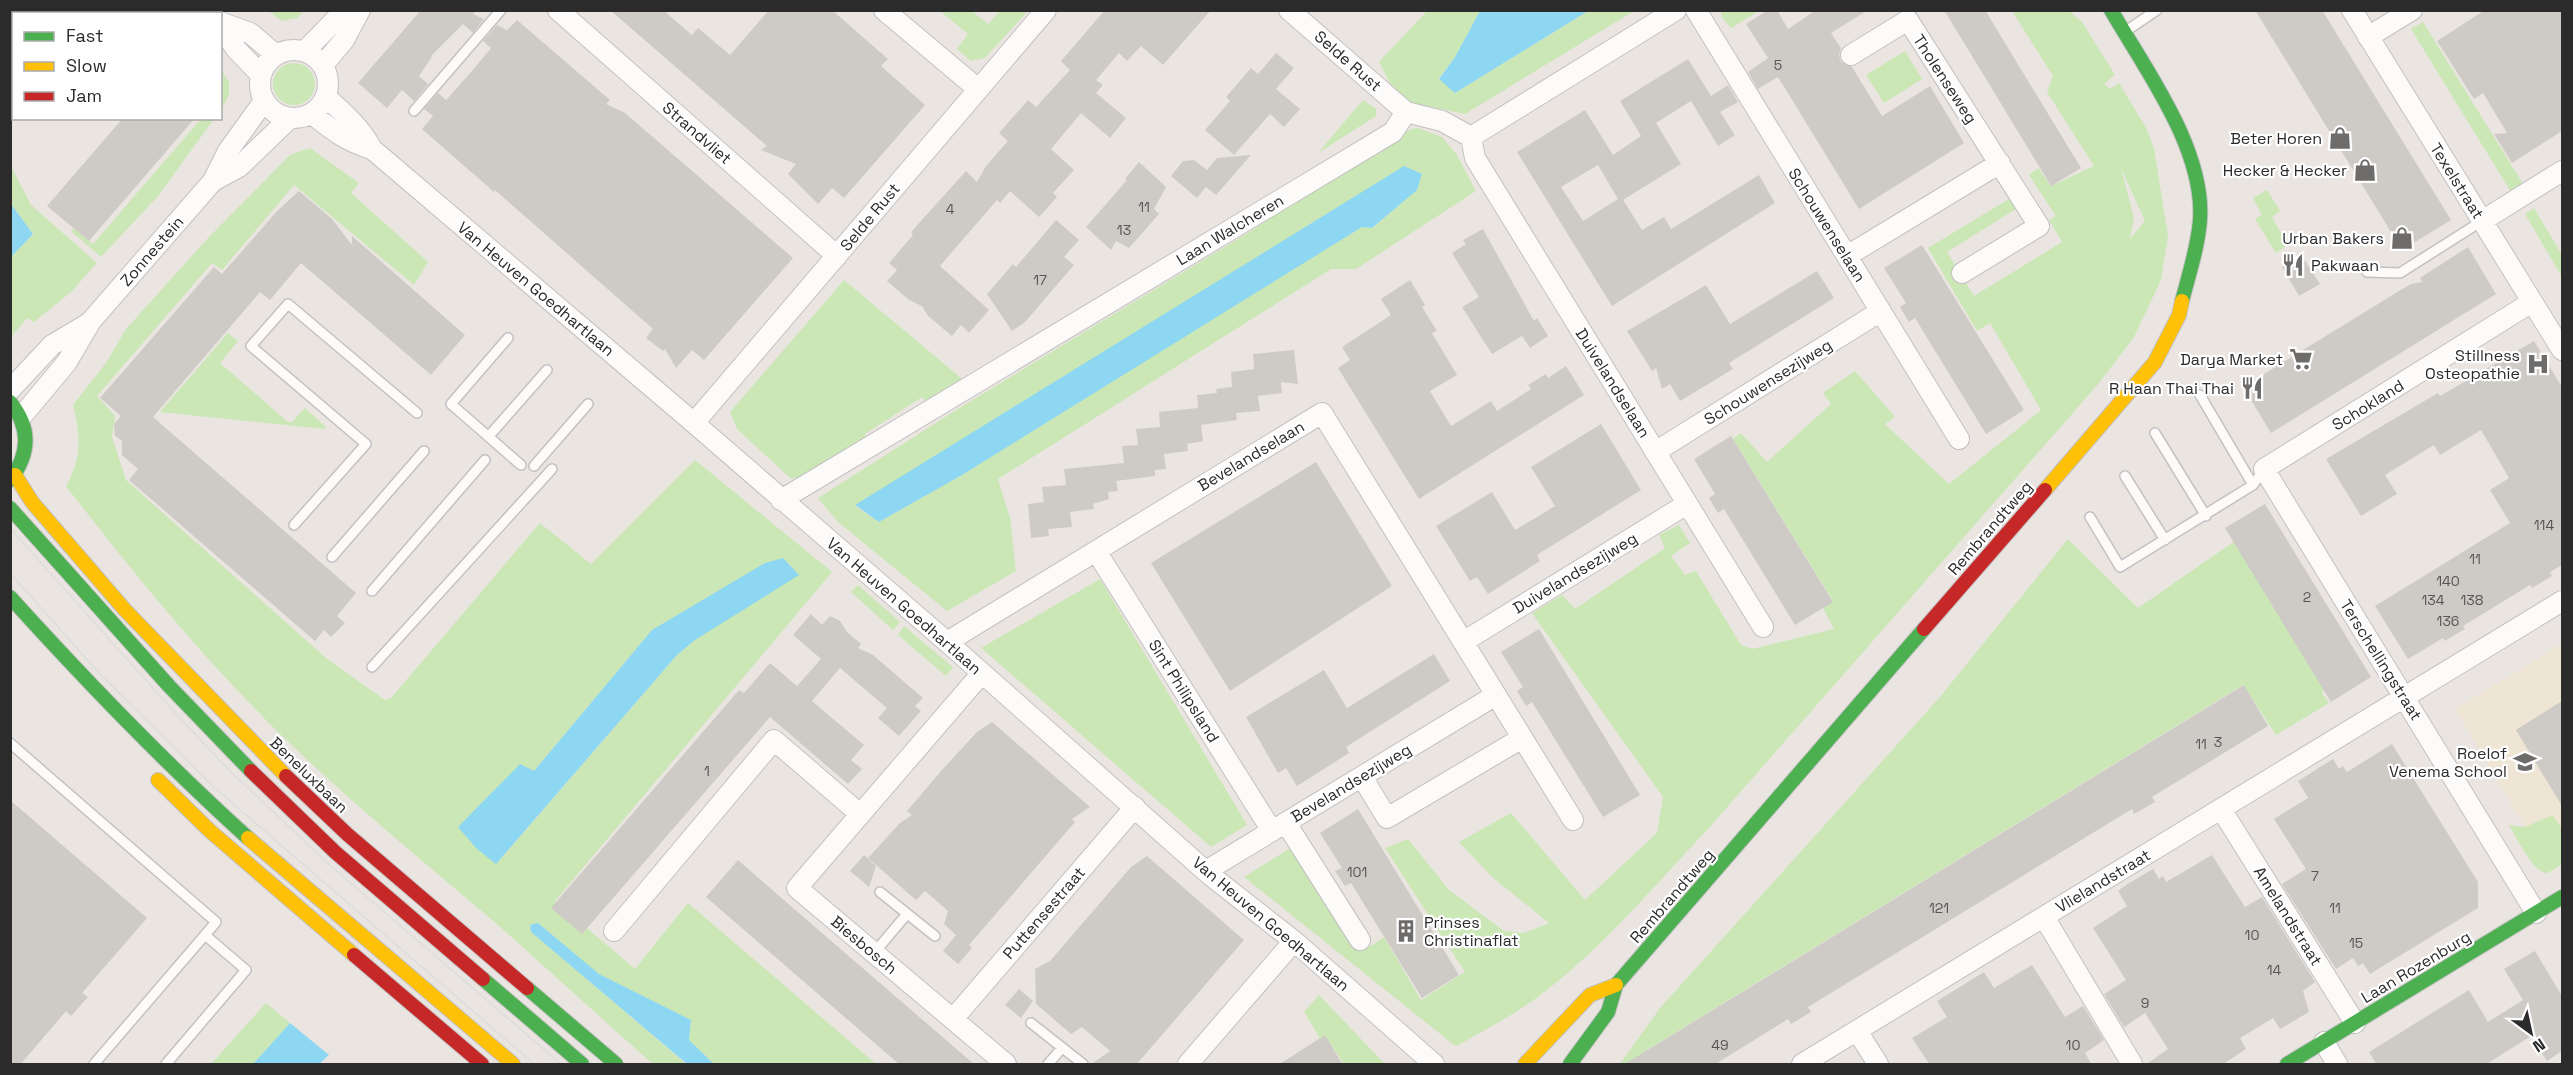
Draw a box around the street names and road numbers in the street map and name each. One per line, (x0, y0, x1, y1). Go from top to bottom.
street label: Selde Rust (1310, 26, 1386, 96)
street label: Tholenseweg (1908, 30, 1982, 128)
street label: Strandvliet (658, 97, 736, 169)
street label: Texelstraat (2425, 139, 2489, 223)
street label: Schouwenselaan (1783, 164, 1871, 286)
street label: Selde Rust (835, 179, 905, 255)
street label: Laan Walcheren (1172, 190, 1288, 270)
street label: Zonnestein (116, 211, 188, 291)
street label: Van Heuven Goedhartlaan (453, 217, 619, 361)
street label: Duivelandselaan (1571, 324, 1655, 442)
street label: Schouwensezijweg (1700, 334, 1836, 430)
street label: Schokland (2328, 375, 2408, 435)
street label: Bevelandselaan (1194, 416, 1308, 496)
street label: Rembrandtweg (1943, 476, 2037, 580)
street label: Duivelandsezijweg (1509, 528, 1641, 618)
street label: Van Heuven Goedhartlaan (822, 533, 986, 679)
street label: Terschellingstraat (2335, 596, 2427, 724)
street label: Sint Philipsland (1144, 635, 1224, 747)
street label: Beneluxbaan (265, 732, 353, 818)
street label: Bevelandsezijweg (1287, 739, 1415, 827)
street label: Rembrandtweg (1625, 844, 1719, 948)
street label: Vlielandstraat (2052, 844, 2154, 918)
street label: Van Heuven Goedhartlaan (1188, 852, 1354, 996)
street label: Puttensestraat (998, 862, 1090, 964)
street label: Amelandstraat (2249, 862, 2327, 970)
street label: Biesbosch (826, 911, 902, 979)
street label: Laan Rozenburg (2357, 926, 2475, 1008)

